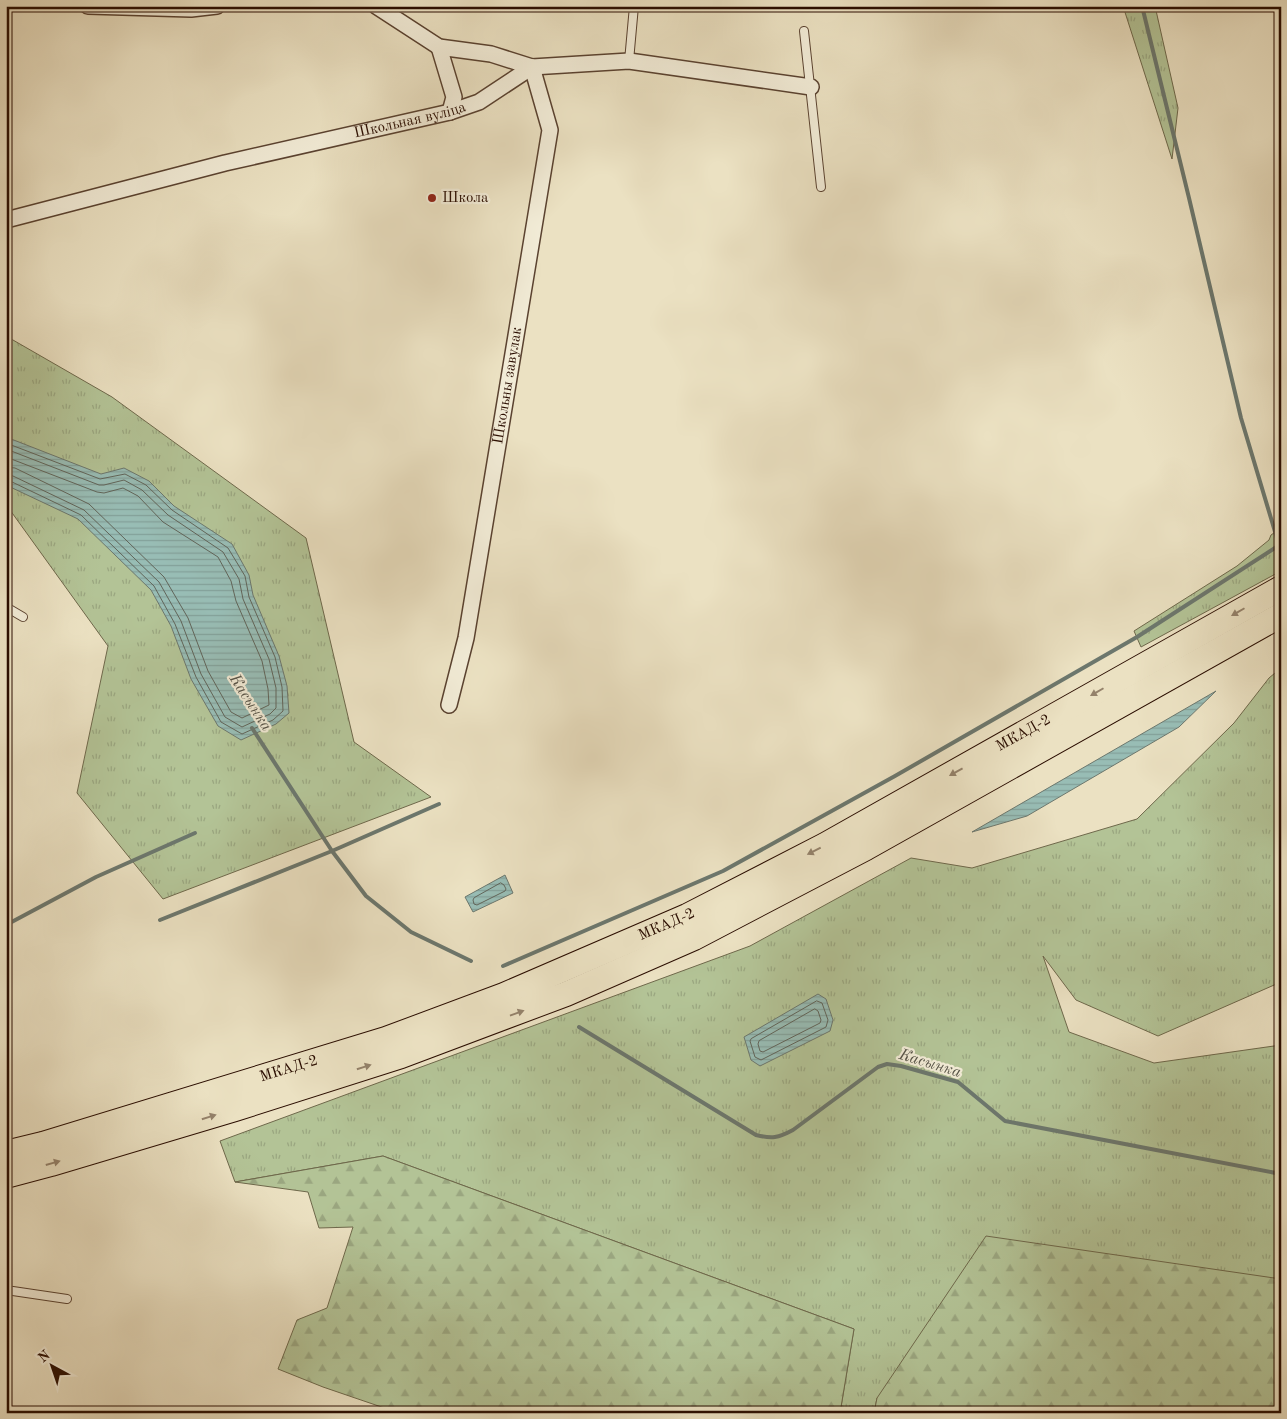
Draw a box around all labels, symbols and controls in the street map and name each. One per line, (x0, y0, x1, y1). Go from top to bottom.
street label: Школьная вуліца (352, 99, 468, 141)
place label: Школа (442, 191, 489, 206)
marker: Школа (426, 192, 438, 204)
street label: Школьны завулак (491, 325, 525, 445)
one-way arrow (1232, 607, 1245, 616)
water label: Касынка (225, 671, 274, 735)
one-way arrow (1090, 688, 1104, 696)
street label: МКАД-2 (994, 712, 1053, 754)
one-way arrow (948, 768, 963, 776)
one-way arrow (806, 847, 821, 855)
street label: МКАД-2 (636, 906, 697, 944)
one-way arrow (510, 1009, 525, 1017)
water label: Касынка (896, 1047, 963, 1081)
street label: МКАД-2 (258, 1053, 320, 1085)
one-way arrow (357, 1063, 372, 1071)
one-way arrow (202, 1112, 217, 1120)
one-way arrow (46, 1159, 61, 1167)
north arrow (28, 1342, 78, 1392)
text: N (36, 1348, 53, 1366)

